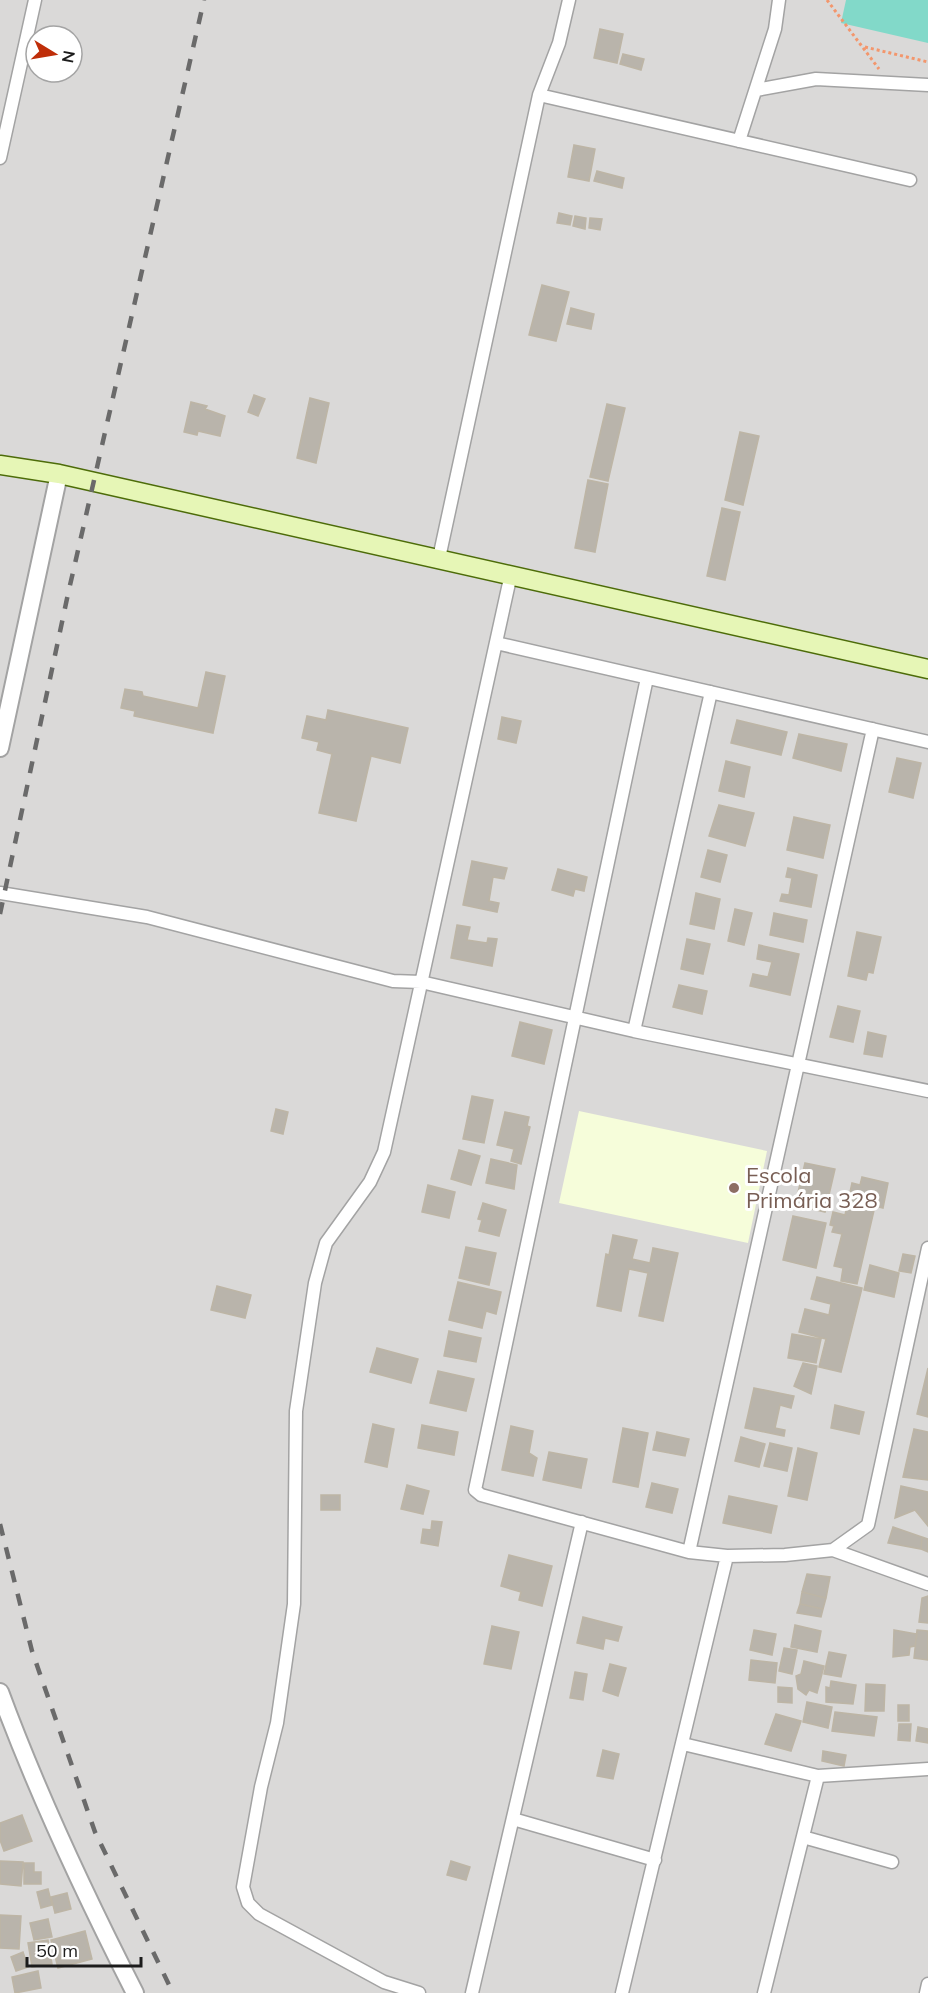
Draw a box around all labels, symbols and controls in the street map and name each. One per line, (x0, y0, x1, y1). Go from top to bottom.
north arrow (24, 24, 84, 84)
text: N (58, 49, 80, 65)
place label: Escola Primária 328 (746, 1161, 878, 1214)
marker: Escola Primária 328 (727, 1181, 741, 1195)
scale bar (27, 1930, 141, 1968)
text: 50 m (36, 1939, 78, 1962)

